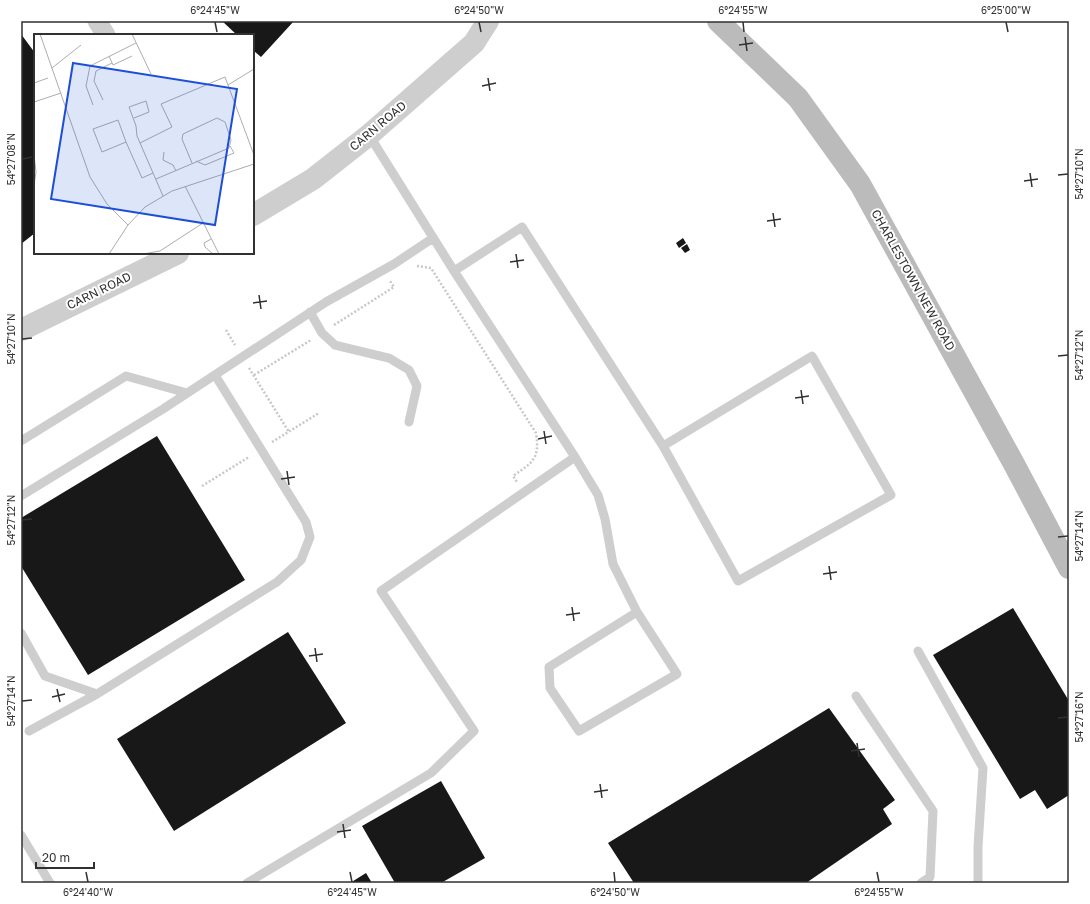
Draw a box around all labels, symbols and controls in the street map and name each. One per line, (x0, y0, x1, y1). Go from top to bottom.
text: 6°24'45"W (190, 4, 240, 16)
text: 6°24'50"W (454, 4, 504, 16)
text: 6°24'55"W (718, 4, 768, 16)
text: 6°25'00"W (981, 4, 1031, 16)
inset map (34, 34, 254, 254)
street label: CARN ROAD (346, 98, 409, 154)
text: 54°27'08"N (5, 133, 17, 185)
text: 54°27'10"N (1073, 148, 1085, 200)
street label: CHARLESTOWN NEW ROAD (868, 207, 959, 353)
street label: CARN ROAD (64, 269, 133, 313)
text: 54°27'10"N (5, 313, 17, 365)
text: 54°27'12"N (1073, 330, 1085, 380)
text: 54°27'12"N (5, 495, 17, 545)
text: 54°27'14"N (1073, 510, 1085, 562)
text: 54°27'14"N (5, 675, 17, 727)
text: 54°27'16"N (1073, 692, 1085, 743)
scale bar (36, 844, 94, 870)
text: 20 m (42, 850, 70, 865)
text: 6°24'40"W (63, 886, 113, 898)
text: 6°24'45"W (327, 886, 377, 898)
text: 6°24'50"W (590, 886, 640, 898)
text: 6°24'55"W (854, 886, 904, 898)

